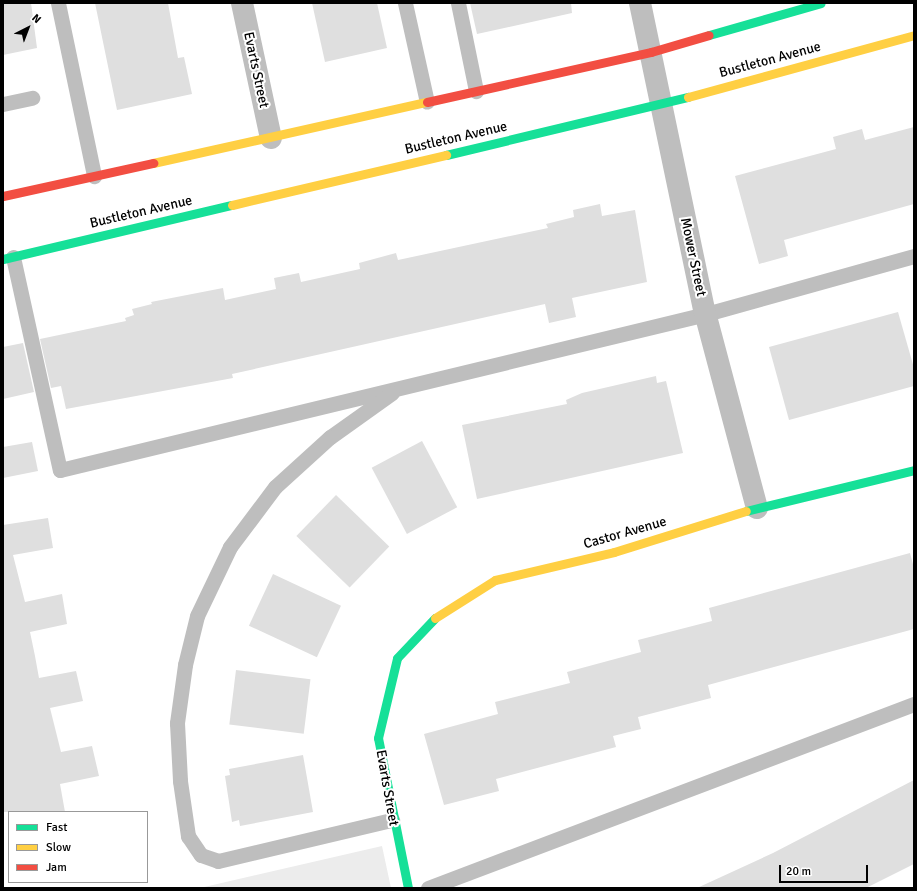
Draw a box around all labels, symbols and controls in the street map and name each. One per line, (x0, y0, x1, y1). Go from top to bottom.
north arrow (8, 8, 48, 48)
text: N (29, 11, 44, 26)
street label: Evarts Street (240, 31, 272, 109)
street label: Bustleton Avenue (717, 38, 823, 82)
street label: Bustleton Avenue (403, 118, 509, 158)
street label: Bustleton Avenue (88, 192, 194, 232)
street label: Mower Street (676, 216, 710, 298)
street label: Castor Avenue (582, 513, 668, 553)
street label: Evarts Street (372, 749, 402, 827)
legend (8, 811, 148, 883)
text: Fast (46, 820, 67, 835)
text: Slow (46, 840, 71, 855)
scale bar (781, 857, 870, 883)
text: Jam (46, 860, 67, 875)
text: 20 m (786, 864, 811, 879)

